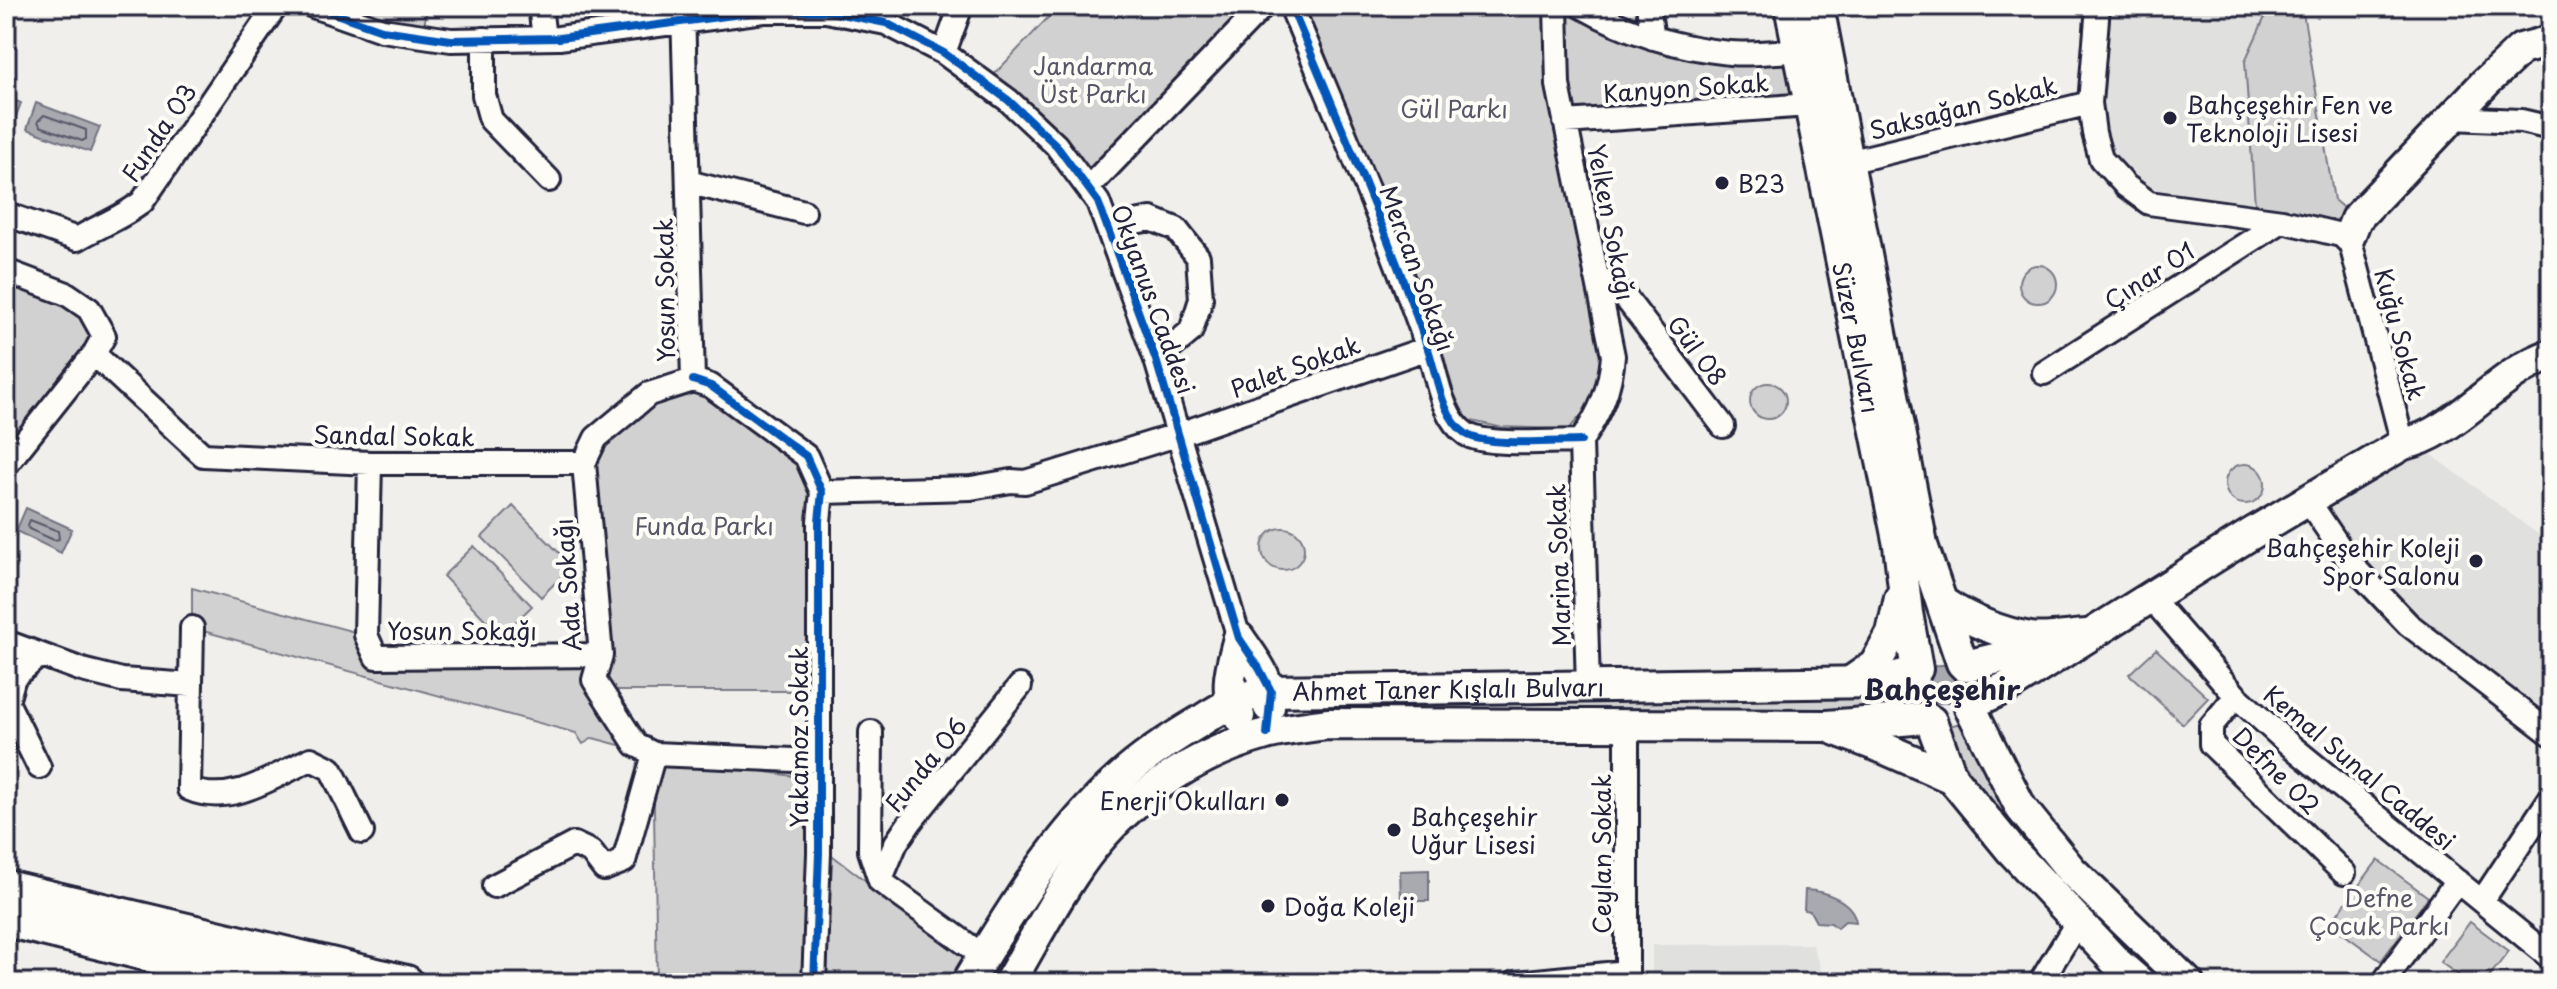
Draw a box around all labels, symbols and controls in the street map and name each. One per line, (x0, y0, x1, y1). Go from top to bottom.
park label: Jandarma Üst Parkı (1033, 47, 1153, 111)
street label: Kanyon Sokak (1602, 63, 1770, 111)
street label: Saksağan Sokak (1865, 66, 2061, 148)
street label: Funda 03 (112, 76, 204, 188)
place label: Bahçeşehir Fen ve Teknoloji Lisesi (2186, 86, 2393, 150)
park label: Gül Parkı (1400, 90, 1508, 126)
marker: Bahçeşehir Fen ve Teknoloji Lisesi (2161, 109, 2179, 127)
street label: Yelken Sokağı (1579, 141, 1645, 303)
place label: B23 (1738, 165, 1785, 201)
marker: B23 (1713, 174, 1731, 192)
street label: Mercan Sokağı (1371, 180, 1465, 356)
street label: Okyanus Caddesi (1103, 199, 1205, 399)
street label: Yosun Sokak (645, 217, 683, 362)
street label: Çınar 01 (2097, 232, 2201, 318)
street label: Süzer Bulvarı (1824, 259, 1890, 416)
street label: Kuğu Sokak (2366, 264, 2436, 404)
street label: Gül 08 (1660, 307, 1736, 393)
street label: Palet Sokak (1225, 326, 1365, 406)
street label: Sandal Sokak (313, 416, 475, 454)
street label: Marina Sokak (1537, 483, 1579, 647)
park label: Funda Parkı (634, 507, 774, 543)
street label: Ada Sokağı (544, 517, 590, 653)
place label: Bahçeşehir Koleji Spor Salonu (2265, 529, 2460, 593)
marker: Bahçeşehir Koleji Spor Salonu (2467, 552, 2485, 570)
street label: Yosun Sokağı (387, 612, 537, 648)
street label: Yakamoz Sokak (780, 646, 816, 828)
district label: Bahçeşehir (1864, 667, 2021, 710)
street label: Ahmet Taner Kışlalı Bulvarı (1292, 668, 1604, 709)
street label: Kemal Sunal Caddesi (2256, 676, 2464, 858)
street label: Funda 06 (875, 709, 975, 819)
street label: Defne 02 (2225, 718, 2329, 822)
street label: Ceylan Sokak (1583, 774, 1619, 934)
place label: Enerji Okulları (1099, 782, 1266, 818)
marker: Enerji Okulları (1273, 791, 1291, 809)
place label: Bahçeşehir Uğur Lisesi (1410, 798, 1537, 862)
marker: Bahçeşehir Uğur Lisesi (1385, 821, 1403, 839)
park label: Defne Çocuk Parkı (2309, 879, 2449, 943)
place label: Doğa Koleji (1284, 888, 1415, 924)
marker: Doğa Koleji (1259, 897, 1277, 915)

